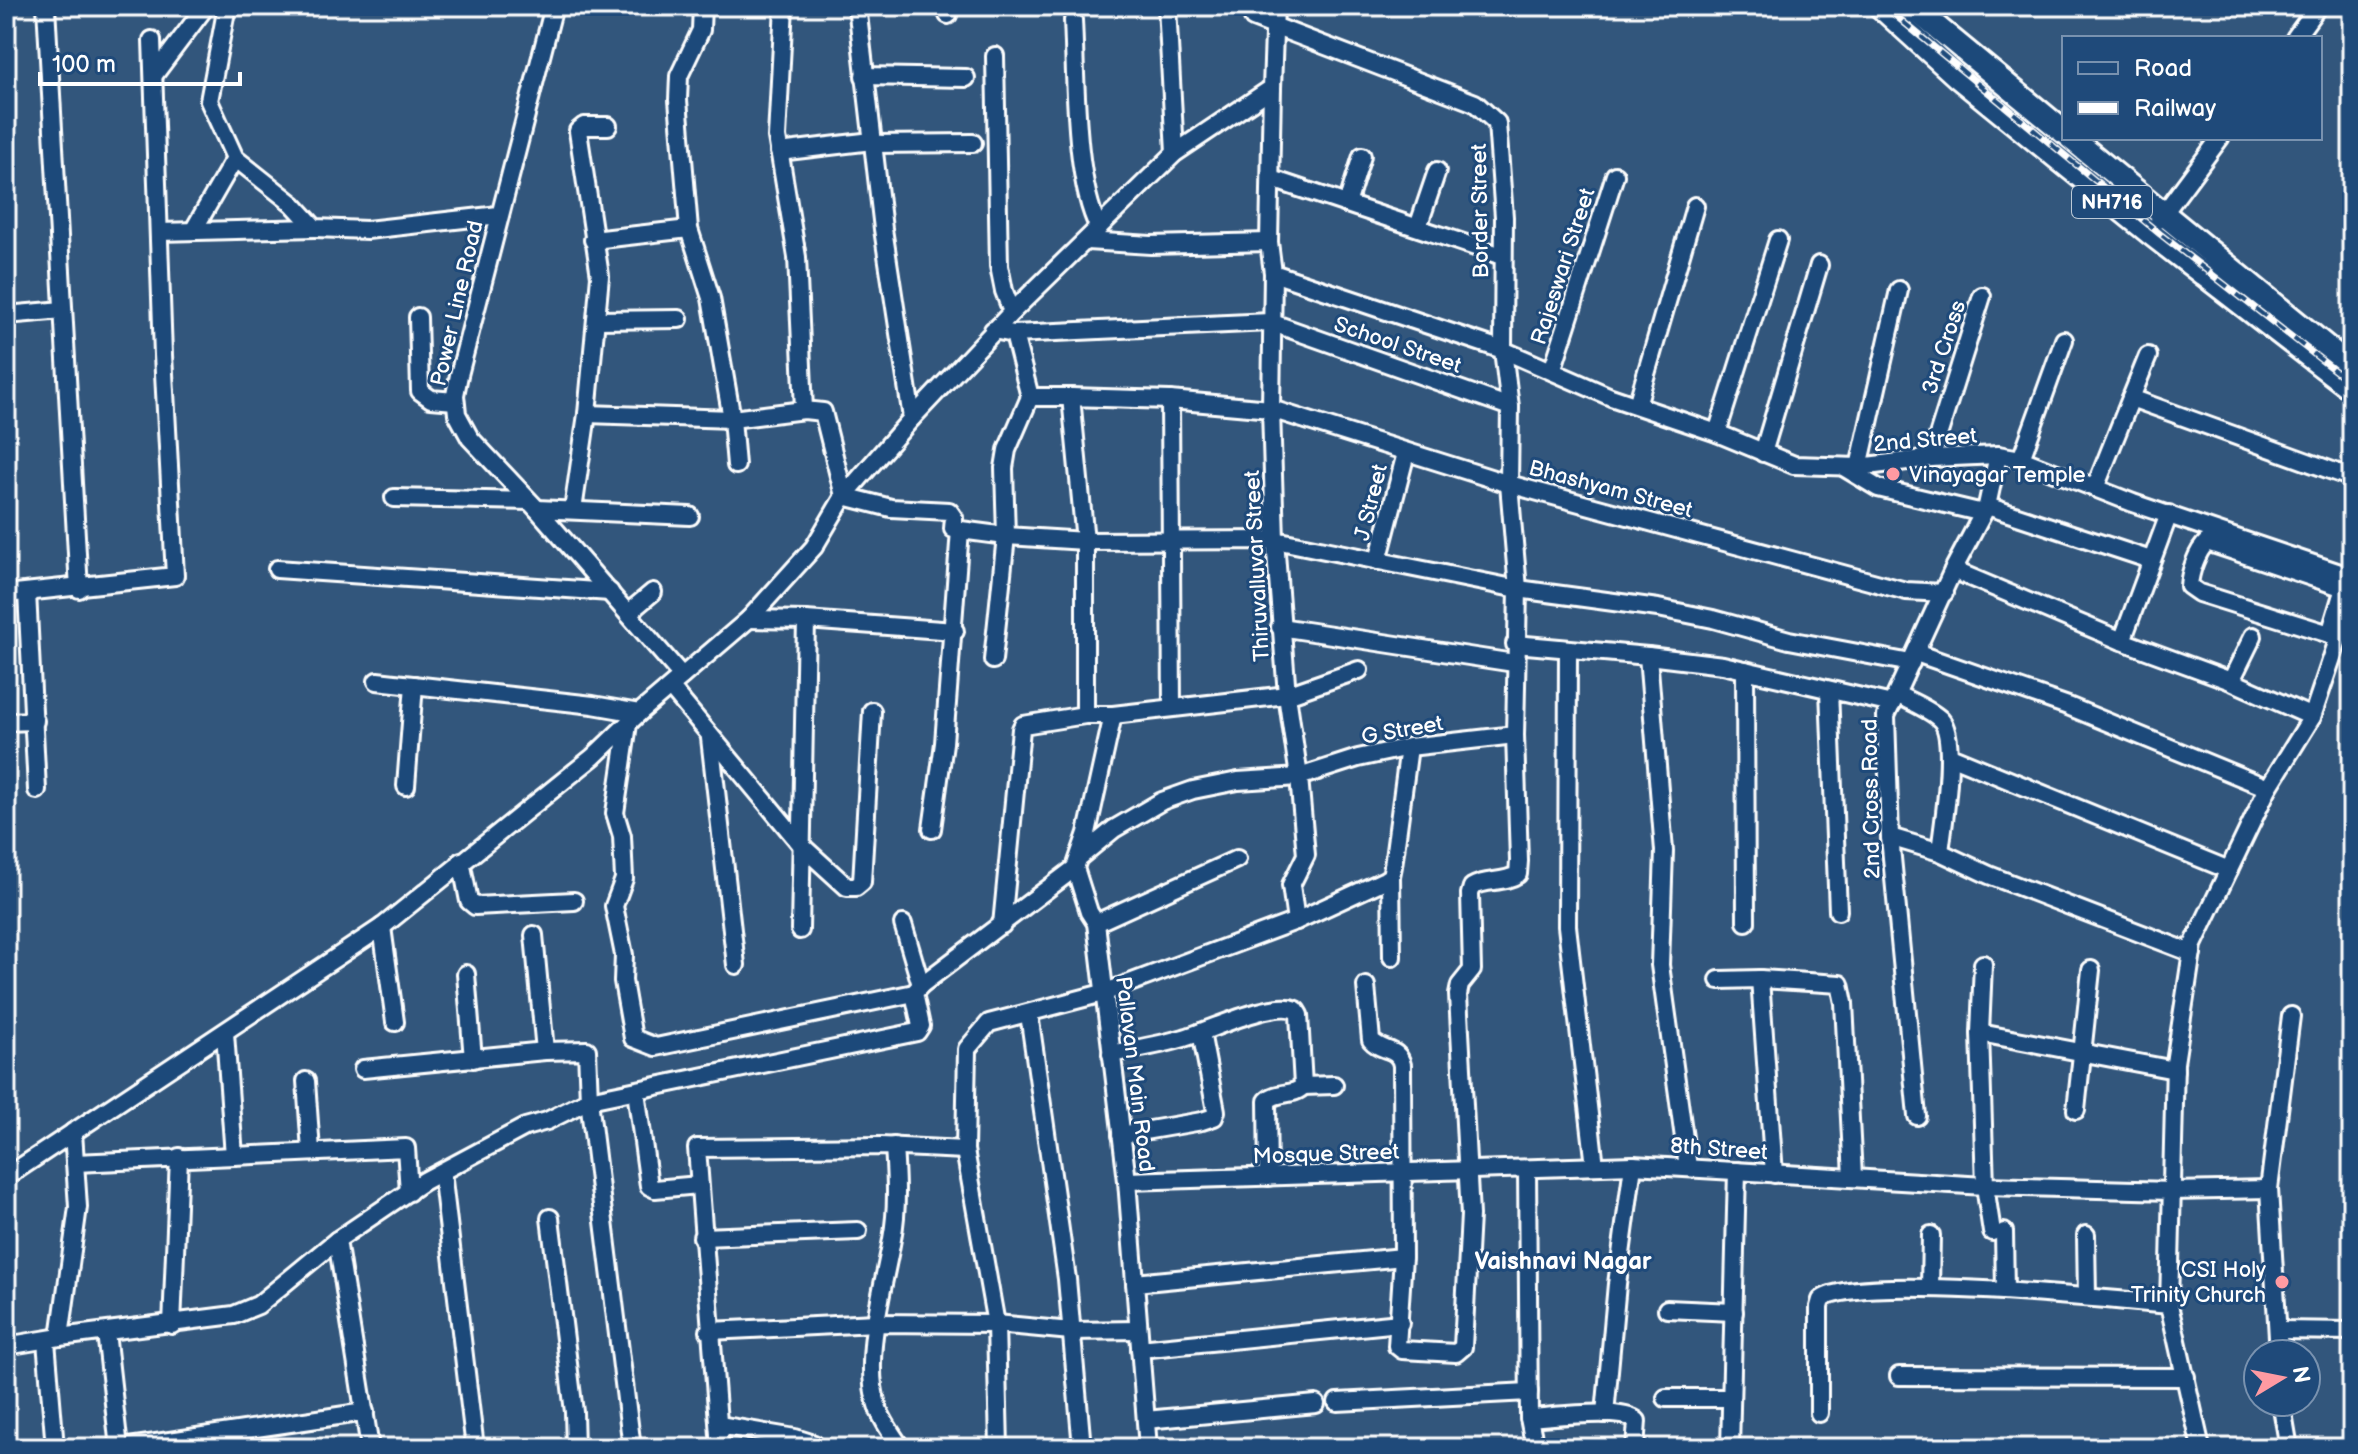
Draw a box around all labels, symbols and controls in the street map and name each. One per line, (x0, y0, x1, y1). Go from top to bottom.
scale bar (40, 36, 240, 86)
legend (2062, 36, 2322, 140)
text: 100 m (52, 50, 116, 79)
text: Road (2134, 54, 2192, 83)
text: Railway (2134, 94, 2216, 123)
street label: Border Street (1466, 143, 1495, 278)
street label: Rajeswari Street (1525, 184, 1602, 348)
road number: NH716 (2072, 186, 2152, 218)
street label: Power Line Road (425, 218, 490, 389)
street label: 3rd Cross (1917, 297, 1972, 398)
street label: School Street (1330, 311, 1465, 380)
street label: 2nd Street (1872, 422, 1978, 458)
street label: Bhashyam Street (1526, 455, 1696, 524)
street label: J Street (1349, 461, 1394, 543)
place label: Vinayagar Temple (1909, 462, 2086, 489)
marker: Vinayagar Temple (1884, 465, 1902, 483)
street label: Thiruvalluvar Street (1239, 469, 1276, 662)
street label: G Street (1359, 710, 1445, 751)
street label: 2nd Cross Road (1857, 719, 1886, 879)
street label: Pallavan Main Road (1109, 975, 1160, 1173)
street label: 8th Street (1669, 1133, 1769, 1166)
street label: Mosque Street (1252, 1138, 1400, 1171)
district label: Vaishnavi Nagar (1474, 1247, 1652, 1276)
place label: CSI Holy Trinity Church (2131, 1257, 2266, 1309)
marker: CSI Holy Trinity Church (2273, 1273, 2291, 1291)
north arrow (2242, 1338, 2322, 1418)
text: N (2285, 1364, 2315, 1385)

